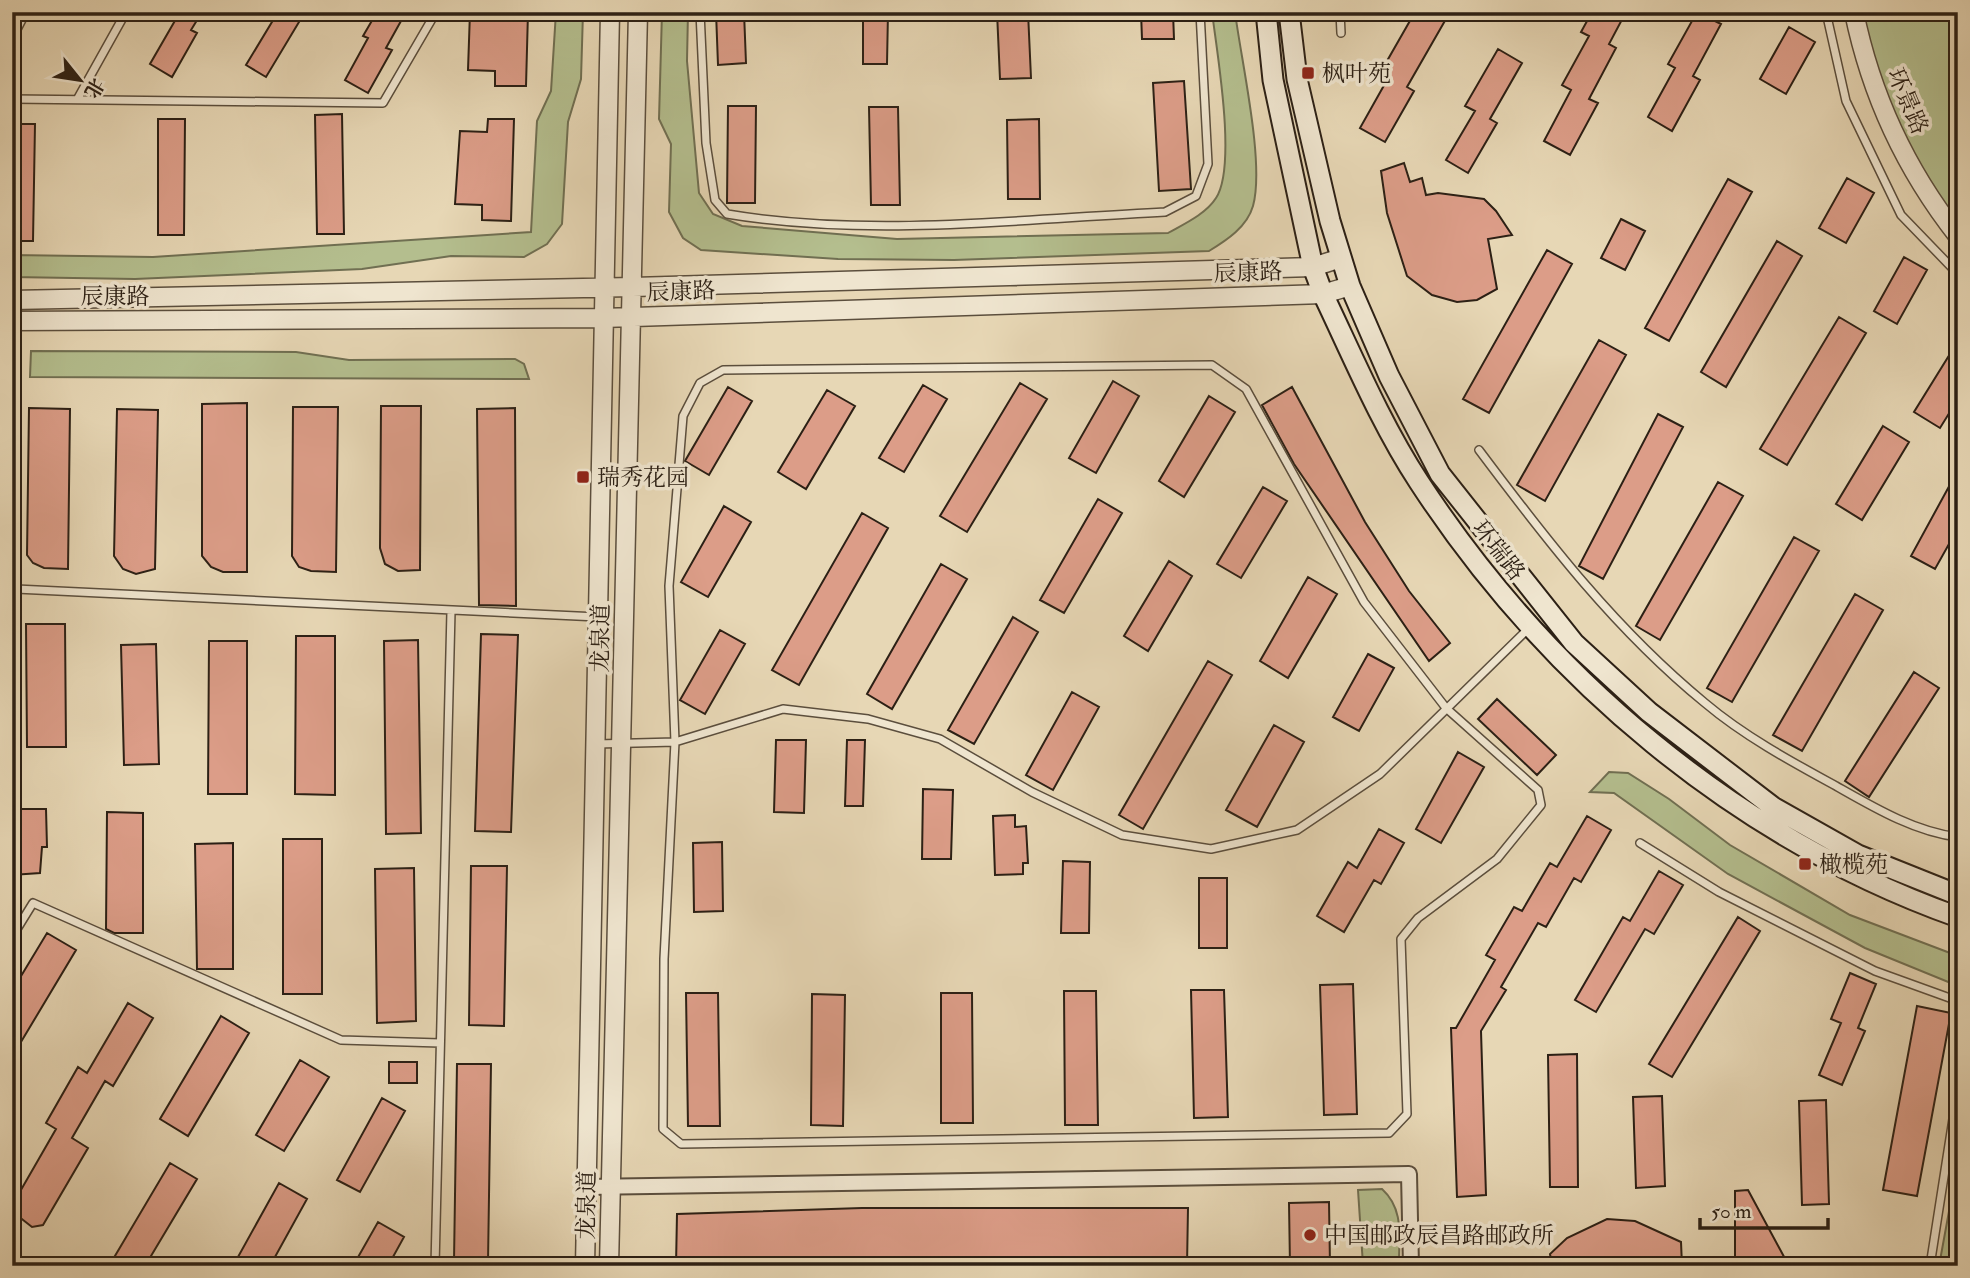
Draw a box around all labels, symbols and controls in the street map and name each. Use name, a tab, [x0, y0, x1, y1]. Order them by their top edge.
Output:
north arrow	[46, 46, 116, 116]
place label: 枫叶苑	[1322, 59, 1391, 88]
street label: 环景路	[1881, 64, 1934, 139]
marker: 枫叶苑	[1300, 65, 1316, 81]
text: 北	[79, 74, 109, 102]
street label: 辰康路	[1213, 257, 1283, 288]
street label: 辰康路	[646, 276, 716, 307]
street label: 辰康路	[81, 282, 150, 311]
place label: 瑞秀花园	[597, 463, 689, 492]
marker: 瑞秀花园	[575, 469, 591, 485]
street label: 环瑞路	[1466, 514, 1531, 586]
street label: 龙泉道	[585, 603, 616, 673]
place label: 橄榄苑	[1819, 850, 1888, 879]
marker: 橄榄苑	[1797, 856, 1813, 872]
street label: 龙泉道	[571, 1170, 602, 1240]
scale bar	[1700, 1187, 1828, 1231]
text: 50 m	[1711, 1198, 1752, 1225]
place label: 中国邮政辰昌路邮政所	[1324, 1221, 1554, 1250]
marker: 中国邮政辰昌路邮政所	[1302, 1227, 1318, 1243]

